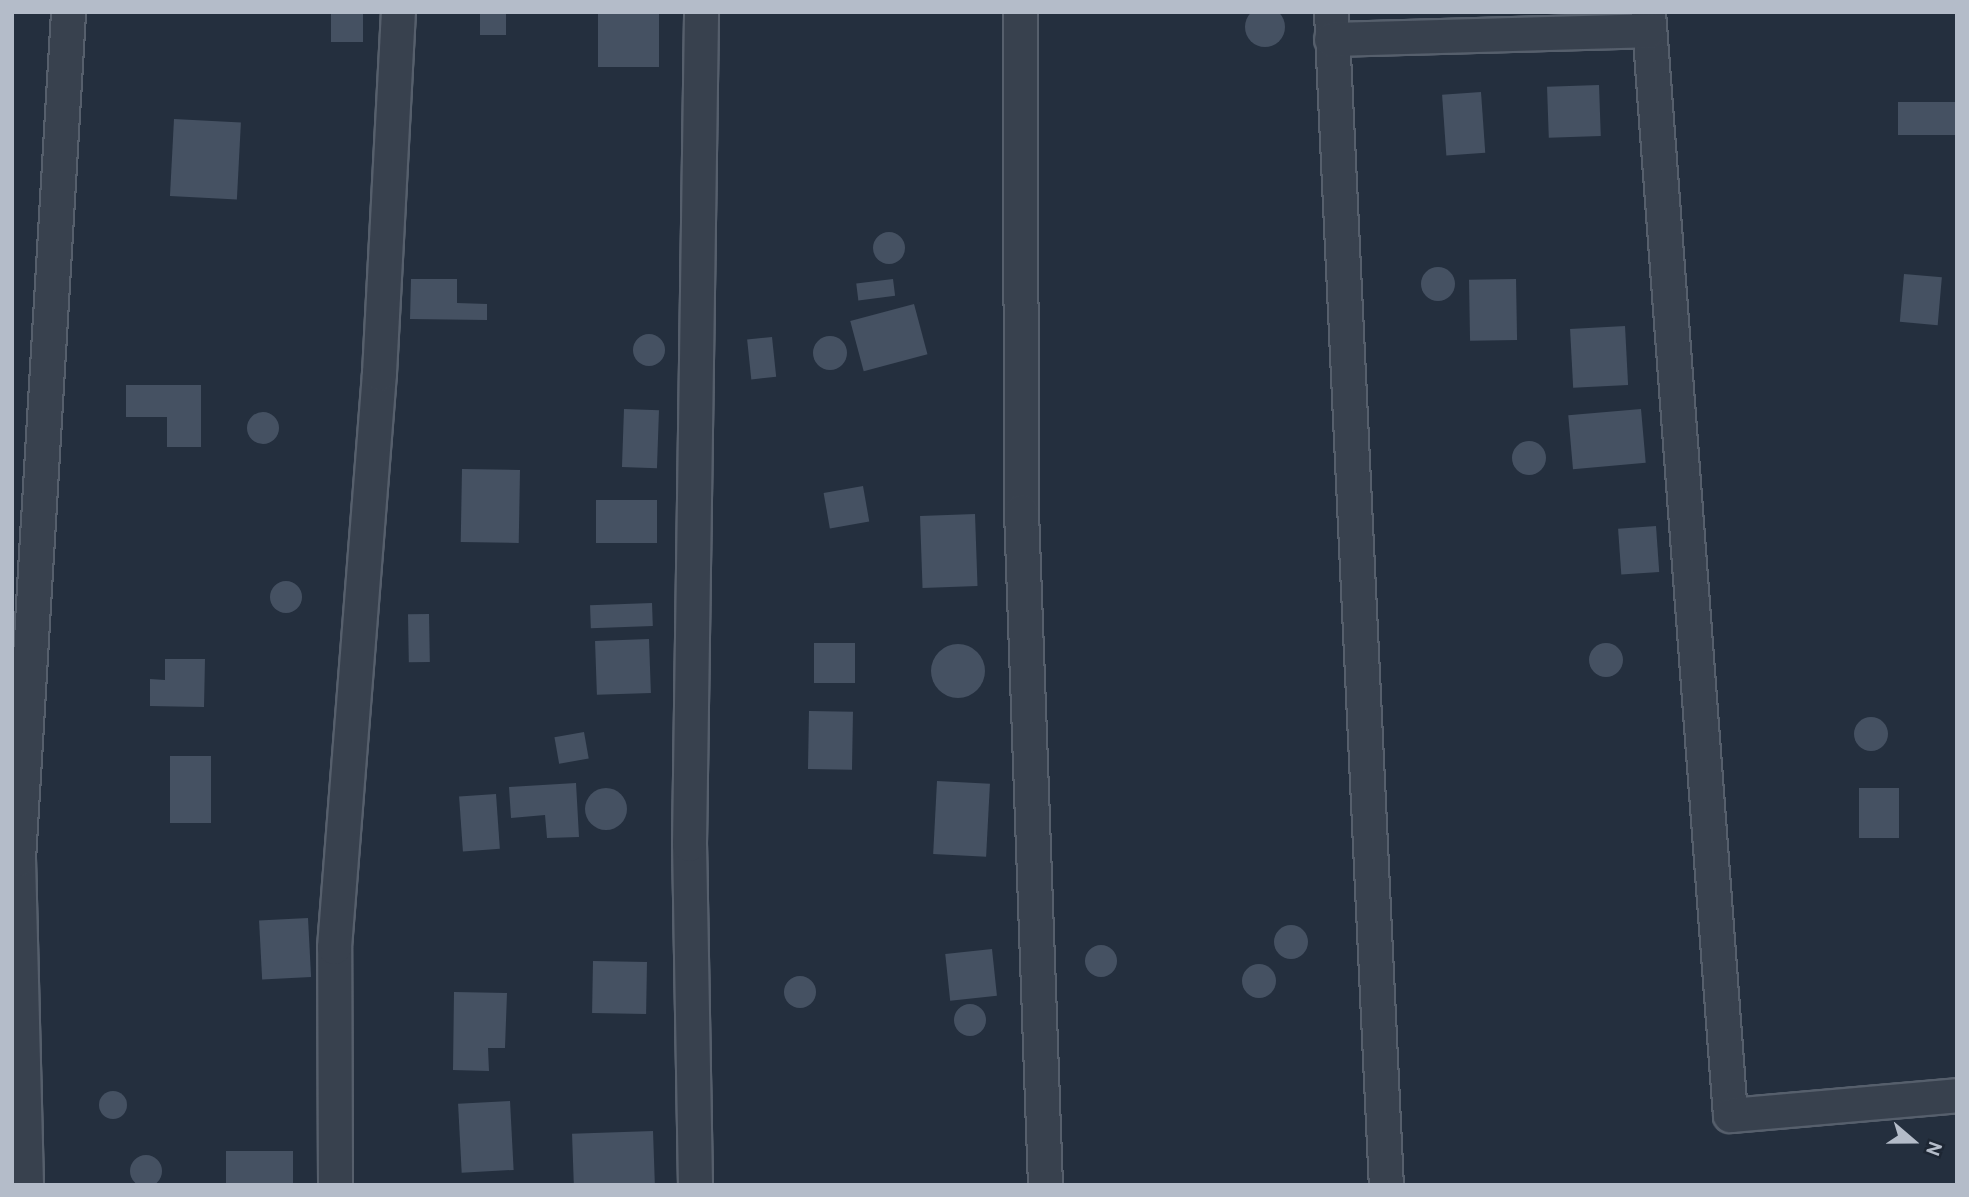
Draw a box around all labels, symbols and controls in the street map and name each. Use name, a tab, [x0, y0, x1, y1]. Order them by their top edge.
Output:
north arrow	[1878, 1106, 1948, 1176]
text: N	[1919, 1138, 1946, 1159]

